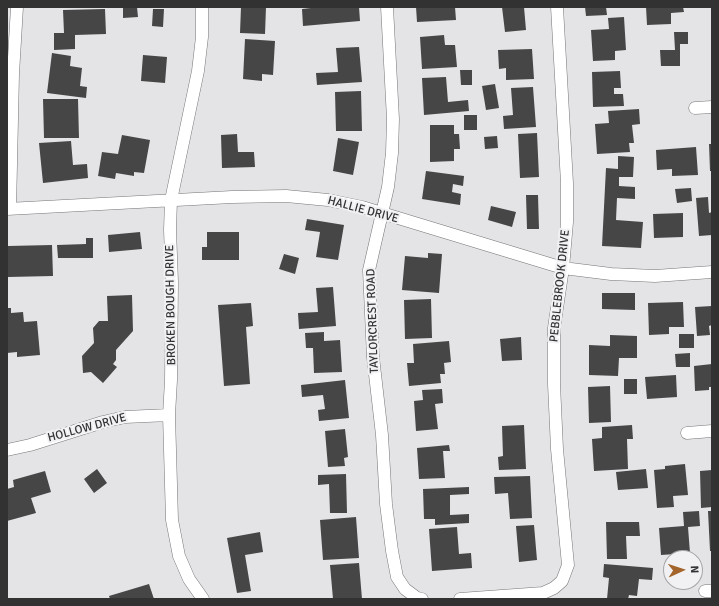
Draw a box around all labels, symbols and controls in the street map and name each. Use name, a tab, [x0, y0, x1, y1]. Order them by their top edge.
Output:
street label: HALLIE DRIVE	[326, 194, 400, 226]
street label: PEBBLEBROOK DRIVE	[547, 229, 573, 343]
street label: BROKEN BOUGH DRIVE	[163, 245, 179, 365]
street label: TAYLORCREST ROAD	[364, 268, 382, 374]
street label: HOLLOW DRIVE	[46, 411, 128, 445]
north arrow	[663, 550, 703, 590]
text: N	[688, 565, 701, 574]

